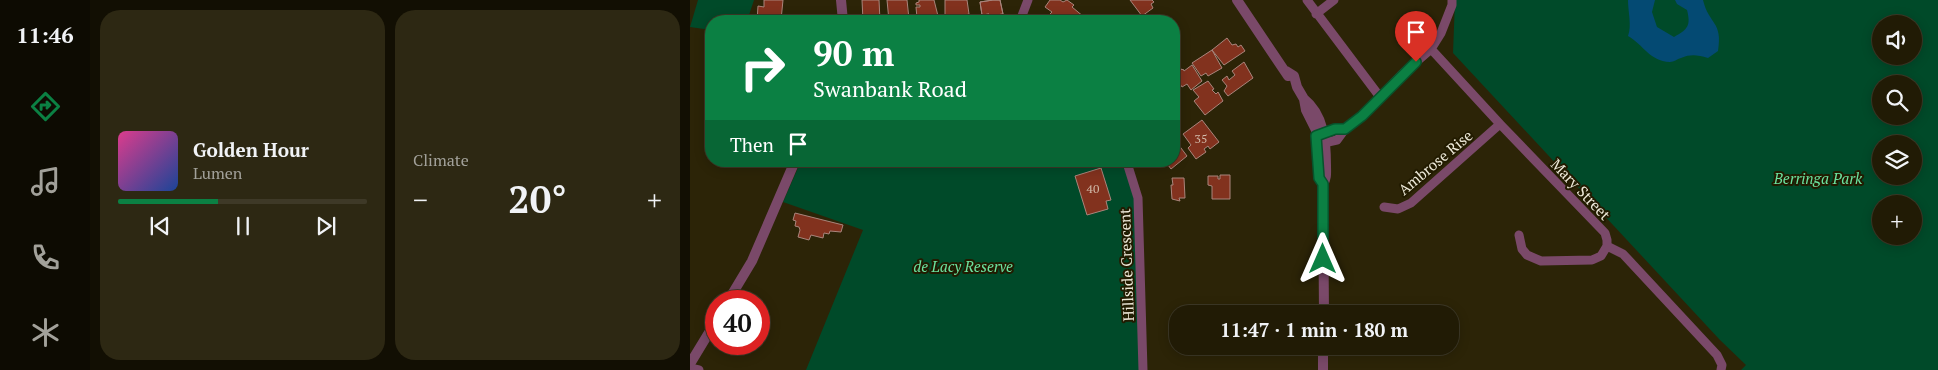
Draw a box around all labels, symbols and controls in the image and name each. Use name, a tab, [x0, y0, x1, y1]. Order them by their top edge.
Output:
pin	[1395, 11, 1437, 62]
map controls	[1872, 15, 1922, 245]
button: sound	[1872, 15, 1922, 65]
icon: arrive	[1402, 18, 1430, 46]
text: 11:46	[16, 20, 74, 49]
text: 90 m	[813, 30, 894, 76]
icon: right	[730, 35, 795, 100]
text: Swanbank Road	[813, 74, 967, 103]
button: search	[1872, 75, 1922, 125]
icon: directions	[28, 89, 63, 124]
street label: Ambrose Rise	[1394, 125, 1476, 199]
icon: arrive	[784, 130, 812, 158]
house number: 35	[1195, 131, 1207, 146]
text: Then	[730, 132, 774, 157]
button: layers	[1872, 135, 1922, 185]
text: Golden Hour	[193, 137, 309, 162]
text: Climate	[413, 149, 469, 171]
street label: Mary Street	[1547, 154, 1616, 224]
text: Lumen	[193, 162, 242, 184]
icon: music	[28, 164, 63, 199]
park label: Berringa Park	[1773, 168, 1863, 188]
text: 20°	[508, 174, 567, 224]
text: −	[413, 181, 428, 218]
text: +	[647, 181, 662, 218]
house number: 40	[1087, 181, 1099, 196]
button: +	[1872, 195, 1922, 245]
street label: Hillside Crescent	[1114, 208, 1138, 322]
icon: previous	[146, 212, 174, 240]
icon: pause	[229, 212, 257, 240]
icon: next	[312, 212, 340, 240]
position arrow	[1296, 232, 1348, 284]
icon: phone	[28, 240, 63, 275]
park label: de Lacy Reserve	[913, 256, 1013, 276]
speed limit sign: 40	[705, 290, 770, 355]
icon: climate	[28, 315, 63, 350]
text: 11:47 · 1 min · 180 m	[1220, 317, 1408, 342]

